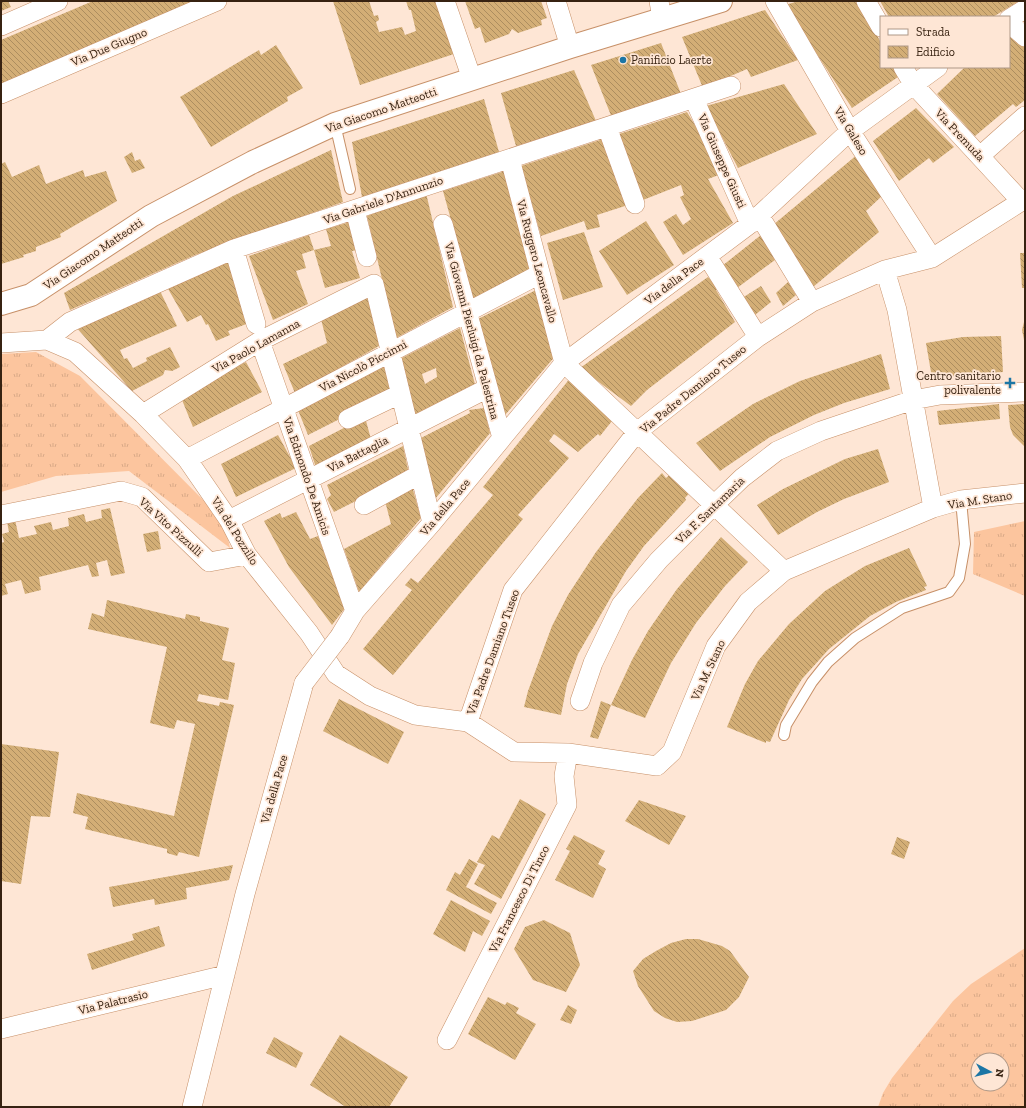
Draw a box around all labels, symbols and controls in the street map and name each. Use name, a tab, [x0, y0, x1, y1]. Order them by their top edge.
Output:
legend	[880, 16, 1010, 68]
street label: Via Due Giugno	[68, 25, 149, 70]
text: Strada	[916, 25, 950, 39]
text: Edificio	[916, 45, 955, 59]
place label: Panificio Laerte	[631, 53, 712, 67]
marker: Panificio Laerte	[618, 55, 628, 65]
street label: Via Giacomo Matteotti	[322, 84, 439, 136]
street label: Via Galeso	[831, 104, 871, 158]
street label: Via Premuda	[932, 105, 988, 164]
street label: Via Giuseppe Giusti	[695, 111, 749, 211]
street label: Via Gabriele D'Annunzio	[320, 173, 445, 227]
street label: Via Ruggero Leoncavallo	[514, 197, 560, 324]
street label: Via Giacomo Matteotti	[40, 215, 146, 293]
street label: Via Giovanni Pierluigi da Palestrina	[441, 240, 502, 421]
street label: Via della Pace	[641, 254, 707, 308]
street label: Via Paolo Lamanna	[209, 316, 303, 376]
street label: Via Nicolò Piccinni	[316, 337, 410, 395]
street label: Via Padre Damiano Tuseo	[636, 342, 749, 437]
place label: Centro sanitario polivalente	[916, 369, 1001, 397]
marker: Centro sanitario polivalente	[1004, 377, 1016, 389]
street label: Via Edmondo De Amicis	[280, 414, 334, 537]
street label: Via Battaglia	[324, 433, 391, 476]
street label: Via F. Santamaria	[672, 473, 747, 547]
street label: Via della Pace	[416, 475, 473, 539]
street label: Via M. Stano	[946, 488, 1013, 512]
street label: Via Vito Pizzulli	[135, 494, 206, 560]
street label: Via del Pozzillo	[208, 494, 261, 568]
street label: Via Padre Damiano Tuseo	[463, 587, 522, 718]
street label: Via M. Stano	[688, 638, 728, 703]
street label: Via della Pace	[257, 753, 291, 826]
street label: Via Francesco Di Tinco	[485, 843, 552, 956]
street label: Via Palatrasio	[76, 987, 149, 1018]
north arrow	[970, 1052, 1010, 1092]
text: N	[992, 1068, 1006, 1079]

